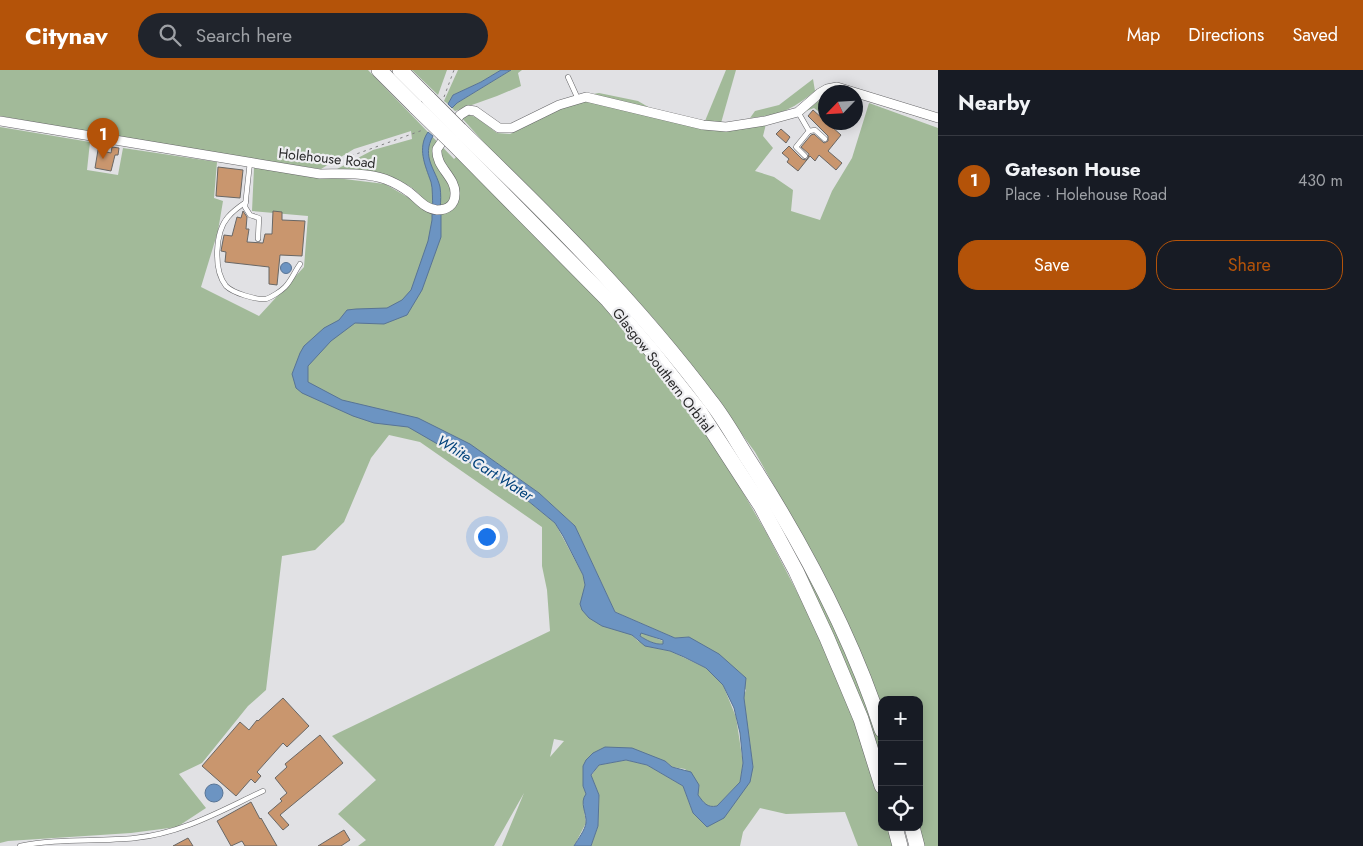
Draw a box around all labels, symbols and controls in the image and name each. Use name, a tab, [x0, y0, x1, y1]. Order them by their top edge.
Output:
search box	[138, 13, 488, 58]
text: Citynav	[25, 18, 108, 53]
icon: search	[156, 21, 184, 49]
text: Search here	[196, 22, 292, 49]
text: Map	[1127, 22, 1160, 48]
text: Directions	[1188, 22, 1264, 48]
text: Saved	[1292, 22, 1338, 48]
north arrow	[818, 85, 863, 130]
text: Nearby	[958, 88, 1030, 118]
pin: 1	[87, 118, 119, 159]
street label: Holehouse Road	[277, 143, 377, 173]
text: Gateson House	[1005, 156, 1141, 183]
text: 1	[970, 169, 978, 192]
text: 430 m	[1298, 169, 1343, 192]
text: Place · Holehouse Road	[1005, 183, 1167, 206]
button: Save	[958, 240, 1146, 290]
button: Share	[1156, 240, 1343, 290]
street label: Glasgow Southern Orbital	[608, 303, 718, 437]
water label: White Cart Water	[433, 430, 538, 507]
your location	[474, 524, 500, 550]
map controls	[878, 696, 923, 831]
button: +	[878, 696, 923, 741]
button: −	[878, 741, 923, 786]
button: locate	[878, 786, 923, 831]

